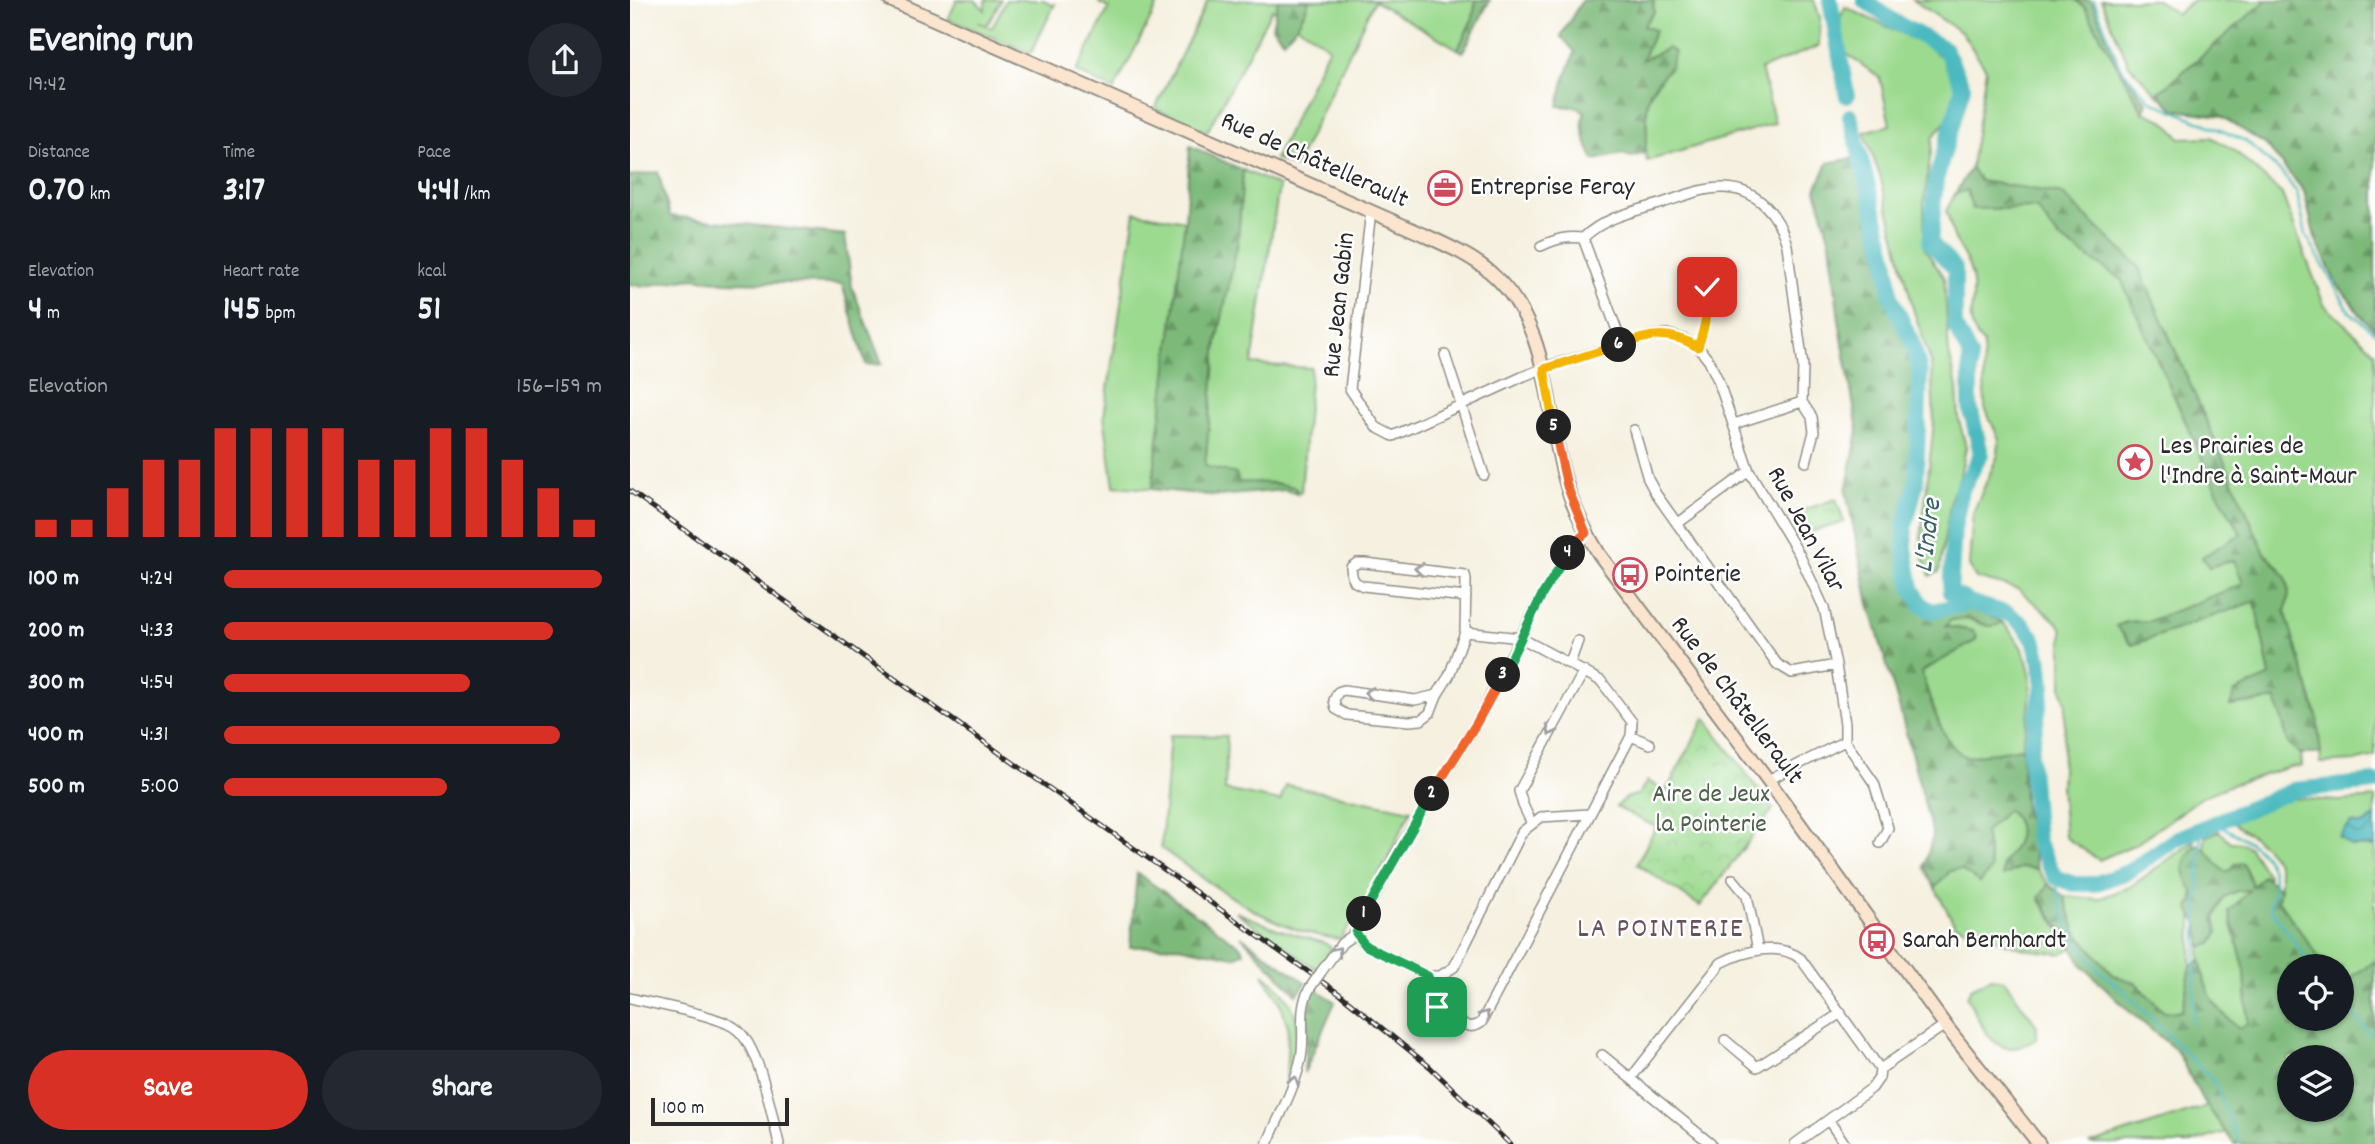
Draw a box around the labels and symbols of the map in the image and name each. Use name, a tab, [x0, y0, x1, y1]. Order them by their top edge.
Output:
street label: Rue de Châtellerault	[1214, 103, 1414, 219]
office icon: Entreprise Feray	[1426, 169, 1464, 207]
place label: Entreprise Feray	[1470, 170, 1635, 207]
street label: Rue Jean Gabin	[1314, 231, 1366, 379]
pin	[1677, 257, 1737, 317]
pin: 6	[1602, 328, 1636, 362]
pin: 5	[1536, 410, 1572, 444]
place label: Les Prairies de l'Indre à Saint-Maur	[2160, 429, 2357, 496]
place icon: Les Prairies de l'Indre à Saint-Maur	[2116, 443, 2154, 481]
street label: Rue Jean Vilar	[1756, 461, 1854, 600]
water label: L'Indre	[1906, 495, 1955, 575]
pin: 4	[1550, 536, 1586, 570]
bus stop icon: Pointerie	[1611, 556, 1649, 594]
place label: Pointerie	[1654, 557, 1741, 594]
one-way arrow	[1413, 561, 1425, 576]
street label: Rue de Châtellerault	[1660, 609, 1812, 793]
pin: 3	[1486, 658, 1520, 692]
one-way arrow	[1363, 686, 1375, 701]
one-way arrow	[1546, 724, 1559, 736]
pin: 2	[1414, 776, 1450, 812]
park label: Aire de Jeux la Pointerie	[1652, 777, 1770, 844]
pin: 1	[1346, 897, 1382, 932]
district label: LA POINTERIE	[1577, 911, 1745, 951]
bus stop icon: Sarah Bernhardt	[1858, 922, 1896, 960]
place label: Sarah Bernhardt	[1902, 923, 2067, 960]
one-way arrow	[1329, 946, 1342, 958]
pin	[1407, 977, 1467, 1037]
one-way arrow	[1477, 1010, 1489, 1023]
one-way arrow	[1285, 1076, 1299, 1088]
scale bar	[651, 1095, 789, 1127]

